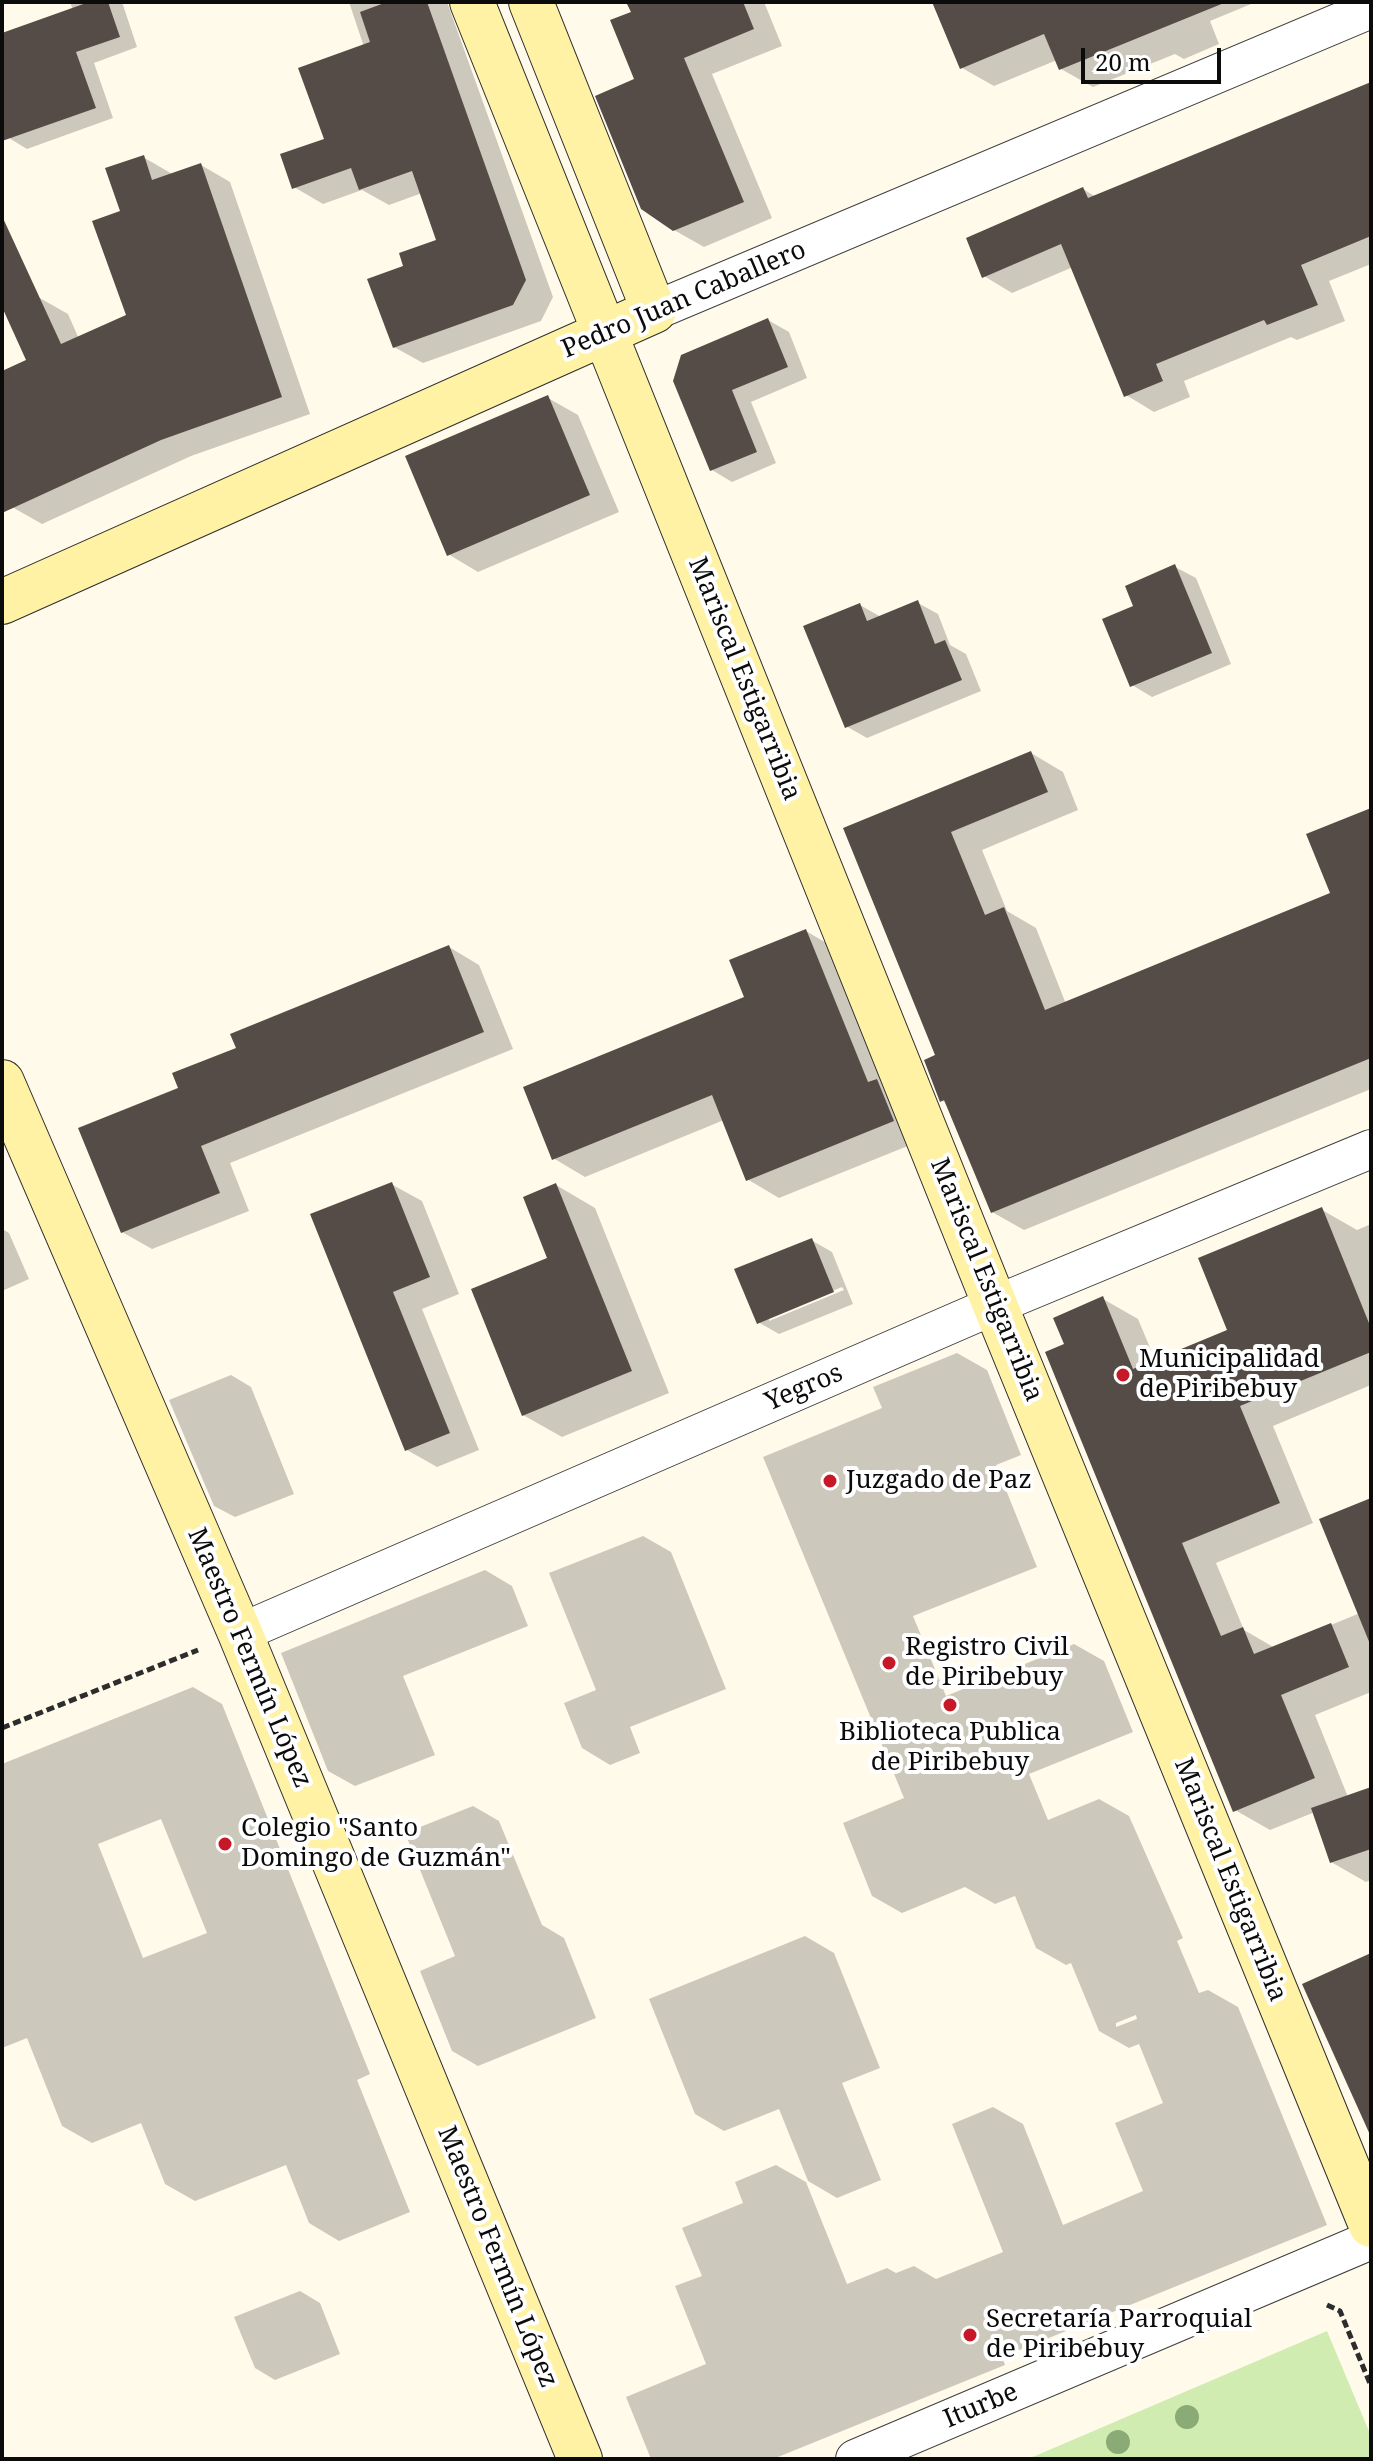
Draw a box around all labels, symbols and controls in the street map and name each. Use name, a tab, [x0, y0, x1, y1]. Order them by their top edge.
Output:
scale bar	[1085, 32, 1225, 82]
text: 20 m	[1095, 45, 1151, 78]
street label: Pedro Juan Caballero	[557, 234, 811, 366]
street label: Mariscal Estigarribia	[681, 553, 807, 805]
street label: Mariscal Estigarribia	[923, 1154, 1049, 1406]
place label: Municipalidad de Piribebuy	[1139, 1344, 1320, 1406]
street label: Yegros	[760, 1358, 848, 1418]
marker: Municipalidad de Piribebuy	[1114, 1366, 1132, 1384]
place label: Juzgado de Paz	[846, 1465, 1032, 1497]
marker: Juzgado de Paz	[821, 1472, 839, 1490]
street label: Maestro Fermín López	[180, 1523, 318, 1793]
place label: Registro Civil de Piribebuy	[905, 1632, 1069, 1694]
marker: Registro Civil de Piribebuy	[880, 1654, 898, 1672]
marker: Biblioteca Publica de Piribebuy	[941, 1696, 959, 1714]
place label: Biblioteca Publica de Piribebuy	[839, 1717, 1061, 1778]
street label: Mariscal Estigarribia	[1167, 1754, 1293, 2006]
place label: Colegio "Santo Domingo de Guzmán"	[241, 1813, 511, 1874]
marker: Colegio "Santo Domingo de Guzmán"	[216, 1835, 234, 1853]
street label: Maestro Fermín López	[430, 2122, 564, 2392]
place label: Secretaría Parroquial de Piribebuy	[986, 2304, 1252, 2366]
marker: Secretaría Parroquial de Piribebuy	[961, 2326, 979, 2344]
street label: Iturbe	[939, 2377, 1023, 2435]

